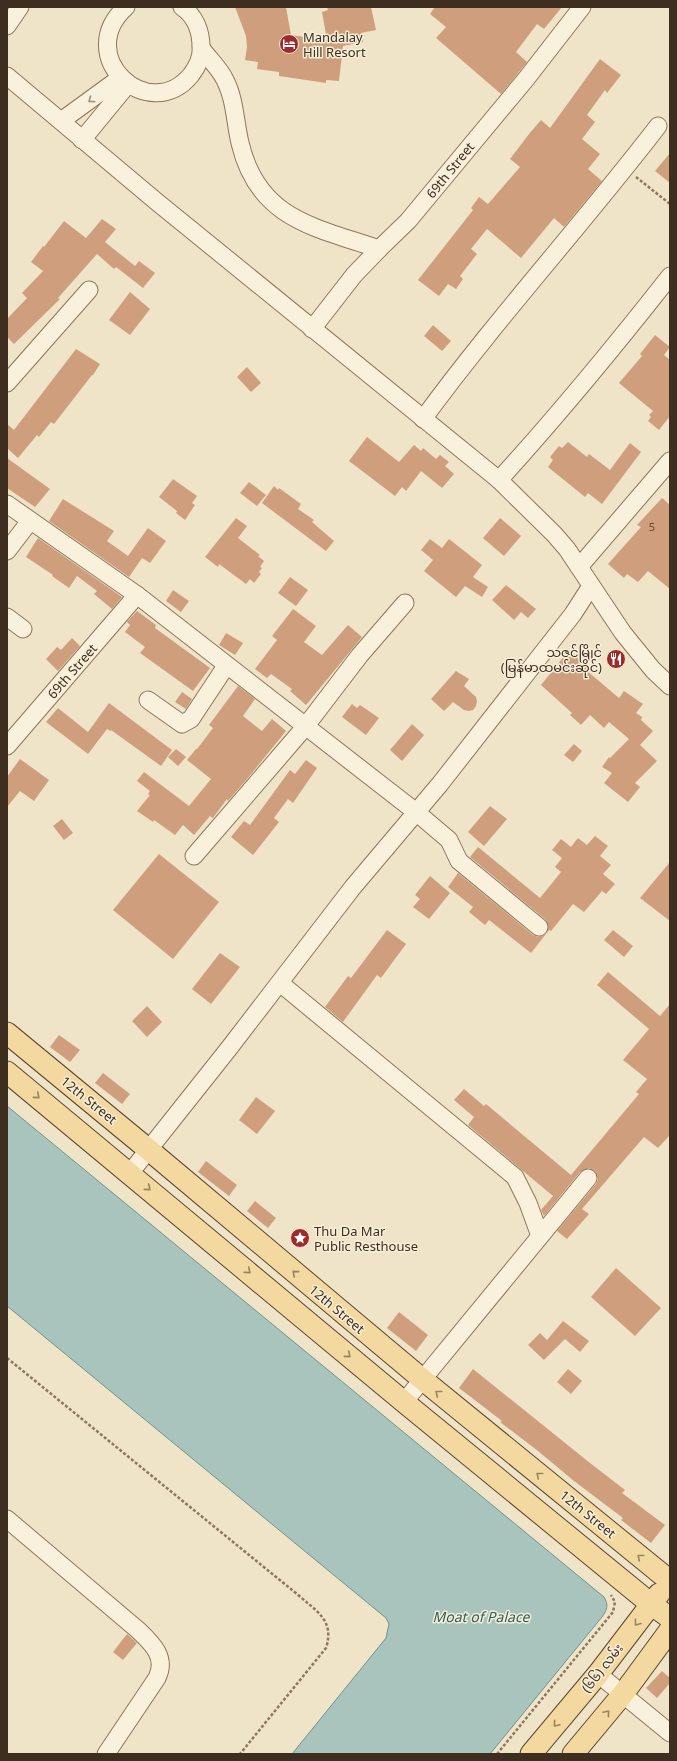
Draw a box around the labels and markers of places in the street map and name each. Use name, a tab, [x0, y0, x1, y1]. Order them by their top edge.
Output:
place label: Mandalay Hill Resort	[303, 25, 366, 68]
hotel icon: Mandalay Hill Resort	[278, 33, 300, 55]
place label: သဇင်မြိုင် (မြန်မာထမင်းဆိုင်)	[501, 640, 602, 683]
restaurant icon: သဇင်မြိုင် (မြန်မာထမင်းဆိုင်)	[605, 648, 627, 670]
place label: Thu Da Mar Public Resthouse	[314, 1219, 418, 1262]
place icon: Thu Da Mar Public Resthouse	[289, 1227, 311, 1249]

